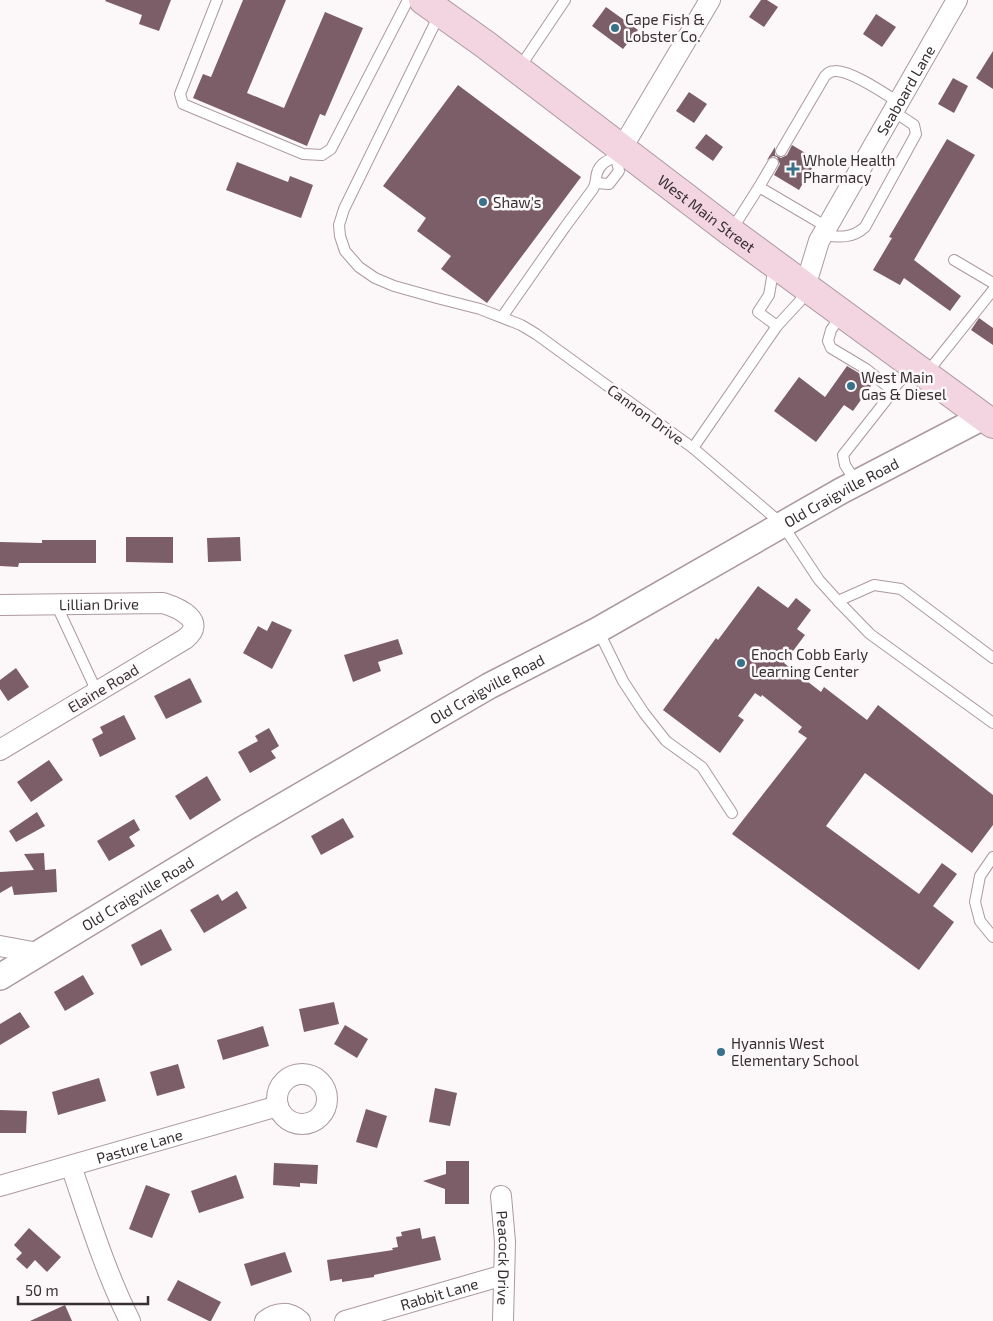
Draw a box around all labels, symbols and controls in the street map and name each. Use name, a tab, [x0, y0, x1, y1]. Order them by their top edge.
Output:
place label: Cape Fish & Lobster Co.	[625, 10, 705, 45]
marker: Cape Fish & Lobster Co.	[609, 22, 621, 34]
street label: Seaboard Lane	[873, 42, 938, 138]
place label: Whole Health Pharmacy	[803, 151, 895, 186]
marker: Whole Health Pharmacy	[787, 163, 799, 175]
street label: West Main Street	[654, 171, 759, 256]
place label: Shaw's	[493, 193, 541, 211]
marker: Shaw's	[477, 196, 489, 208]
place label: West Main Gas & Diesel	[861, 368, 947, 403]
street label: Cannon Drive	[604, 380, 688, 448]
marker: West Main Gas & Diesel	[845, 380, 857, 392]
street label: Old Craigville Road	[780, 454, 901, 531]
street label: Lillian Drive	[59, 594, 139, 613]
place label: Enoch Cobb Early Learning Center	[751, 645, 868, 680]
street label: Old Craigville Road	[426, 650, 547, 728]
marker: Enoch Cobb Early Learning Center	[735, 657, 747, 669]
street label: Elaine Road	[64, 660, 142, 716]
street label: Old Craigville Road	[78, 852, 197, 934]
place label: Hyannis West Elementary School	[731, 1034, 859, 1069]
marker: Hyannis West Elementary School	[715, 1046, 727, 1058]
street label: Pasture Lane	[94, 1125, 185, 1167]
street label: Peacock Drive	[493, 1210, 514, 1305]
scale bar	[18, 1274, 148, 1306]
street label: Rabbit Lane	[398, 1274, 480, 1314]
text: 50 m	[25, 1281, 59, 1299]

